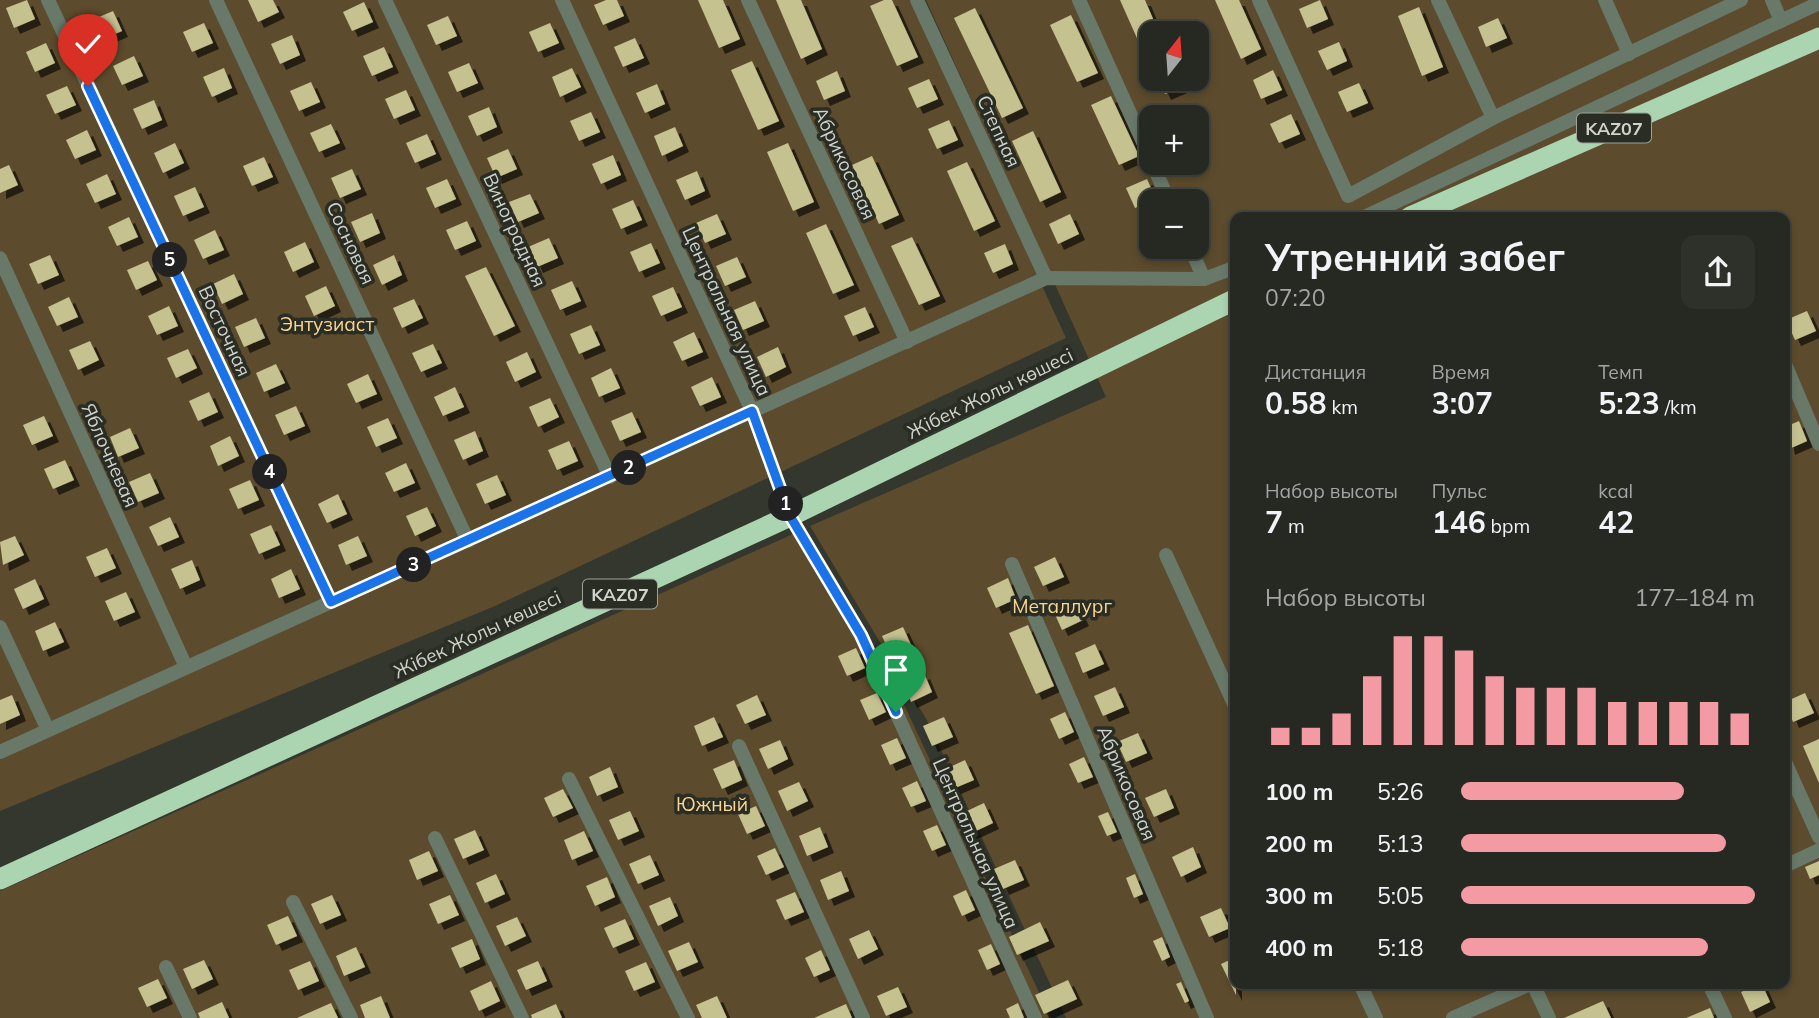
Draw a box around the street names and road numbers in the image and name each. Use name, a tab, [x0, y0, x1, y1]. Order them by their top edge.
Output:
street label: Степная	[972, 91, 1026, 171]
street label: Абрикосовая	[808, 103, 882, 223]
road number: KAZ07	[1577, 113, 1651, 142]
street label: Виноградная	[478, 169, 552, 291]
street label: Сосновая	[321, 198, 381, 288]
street label: Центральная улица	[677, 222, 777, 400]
street label: Восточная	[194, 282, 256, 380]
street label: Жібек Жолы көшесі	[903, 342, 1077, 444]
street label: Яблочневая	[76, 399, 144, 511]
road number: KAZ07	[583, 580, 657, 608]
street label: Жібек Жолы көшесі	[389, 585, 565, 683]
street label: Абрикосовая	[1092, 722, 1162, 844]
street label: Центральная улица	[928, 754, 1024, 932]

